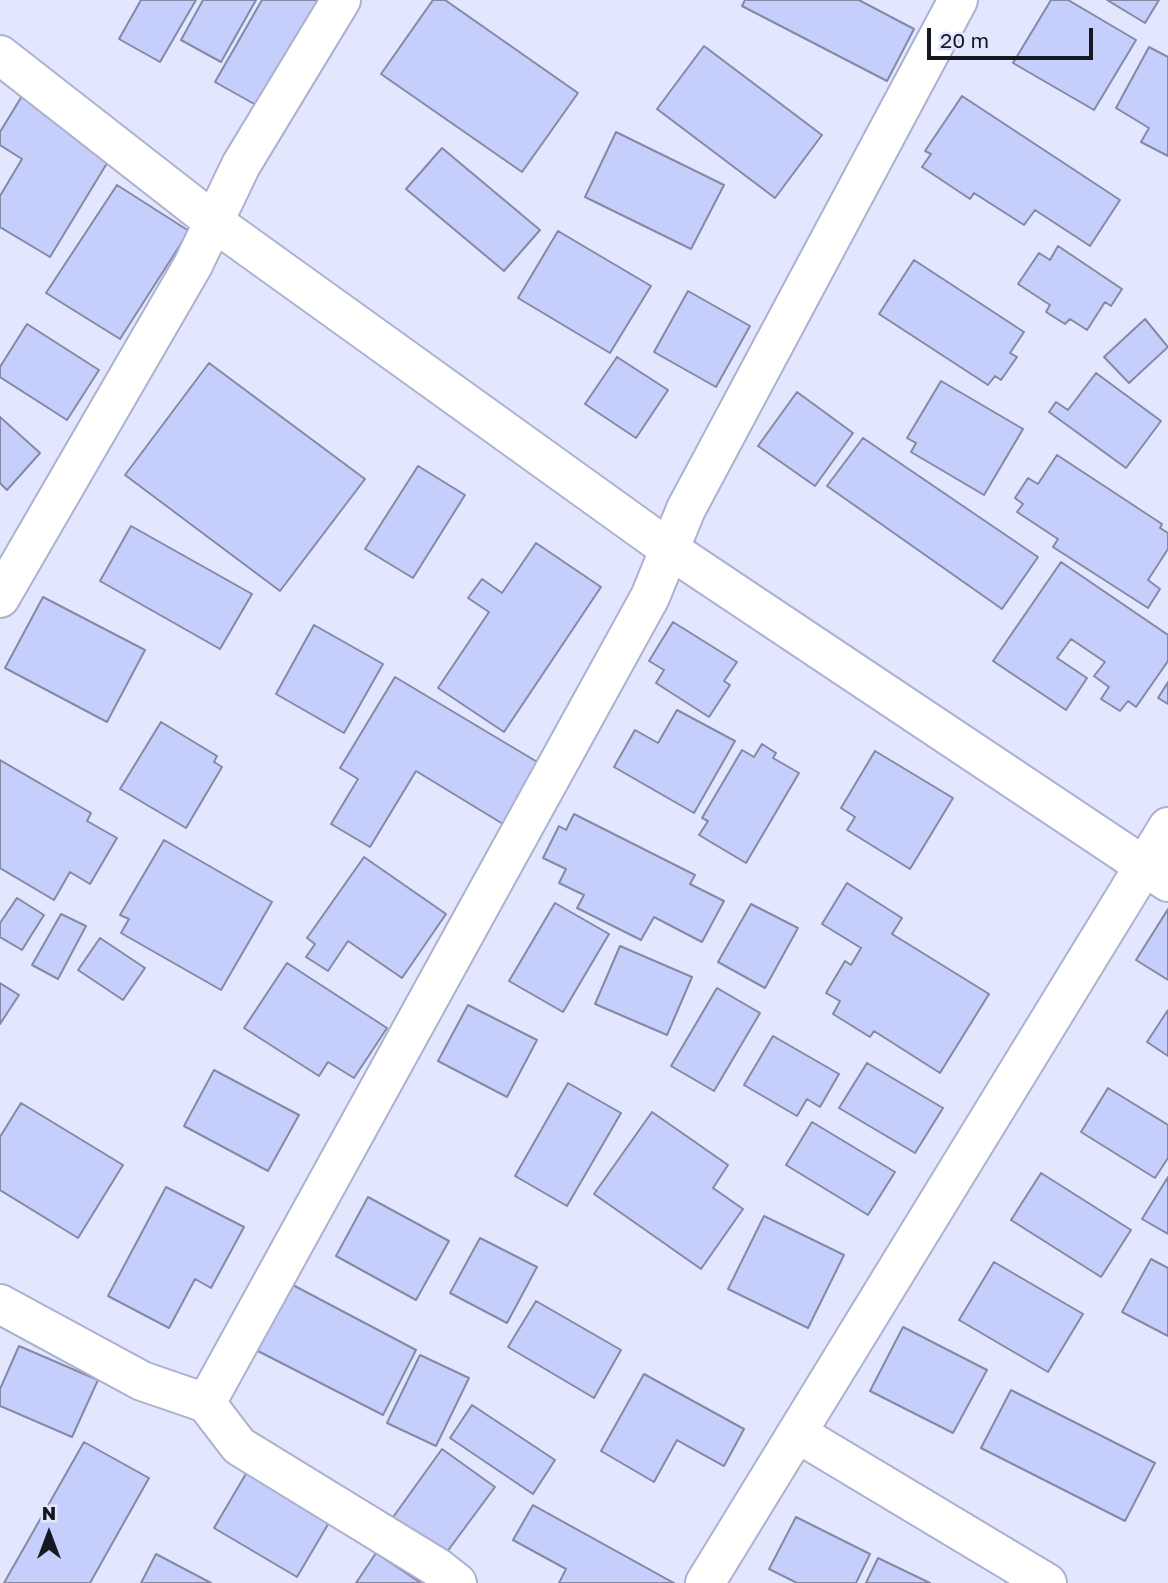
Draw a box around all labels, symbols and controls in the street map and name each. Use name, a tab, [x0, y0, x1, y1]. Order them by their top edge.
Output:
scale bar	[930, 14, 1096, 58]
text: 20 m	[940, 27, 989, 53]
north arrow	[14, 1499, 84, 1569]
text: N	[42, 1501, 56, 1524]

